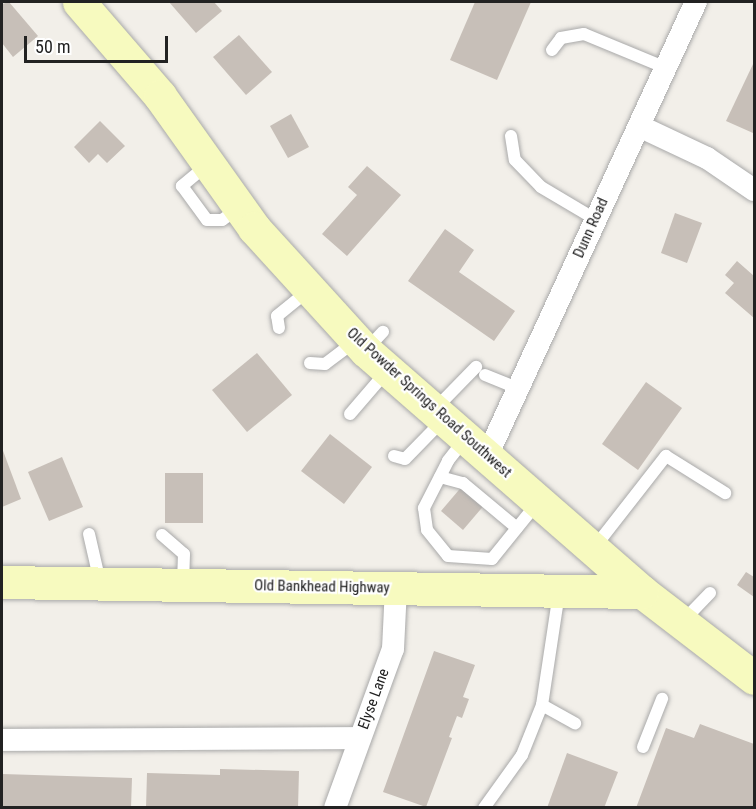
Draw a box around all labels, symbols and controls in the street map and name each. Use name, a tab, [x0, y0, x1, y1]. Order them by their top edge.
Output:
scale bar	[27, 24, 171, 62]
text: 50 m	[35, 36, 70, 57]
street label: Dunn Road	[570, 195, 612, 261]
street label: Old Powder Springs Road Southwest	[343, 324, 515, 482]
street label: Old Bankhead Highway	[254, 577, 390, 597]
street label: Elyse Lane	[355, 666, 393, 732]

